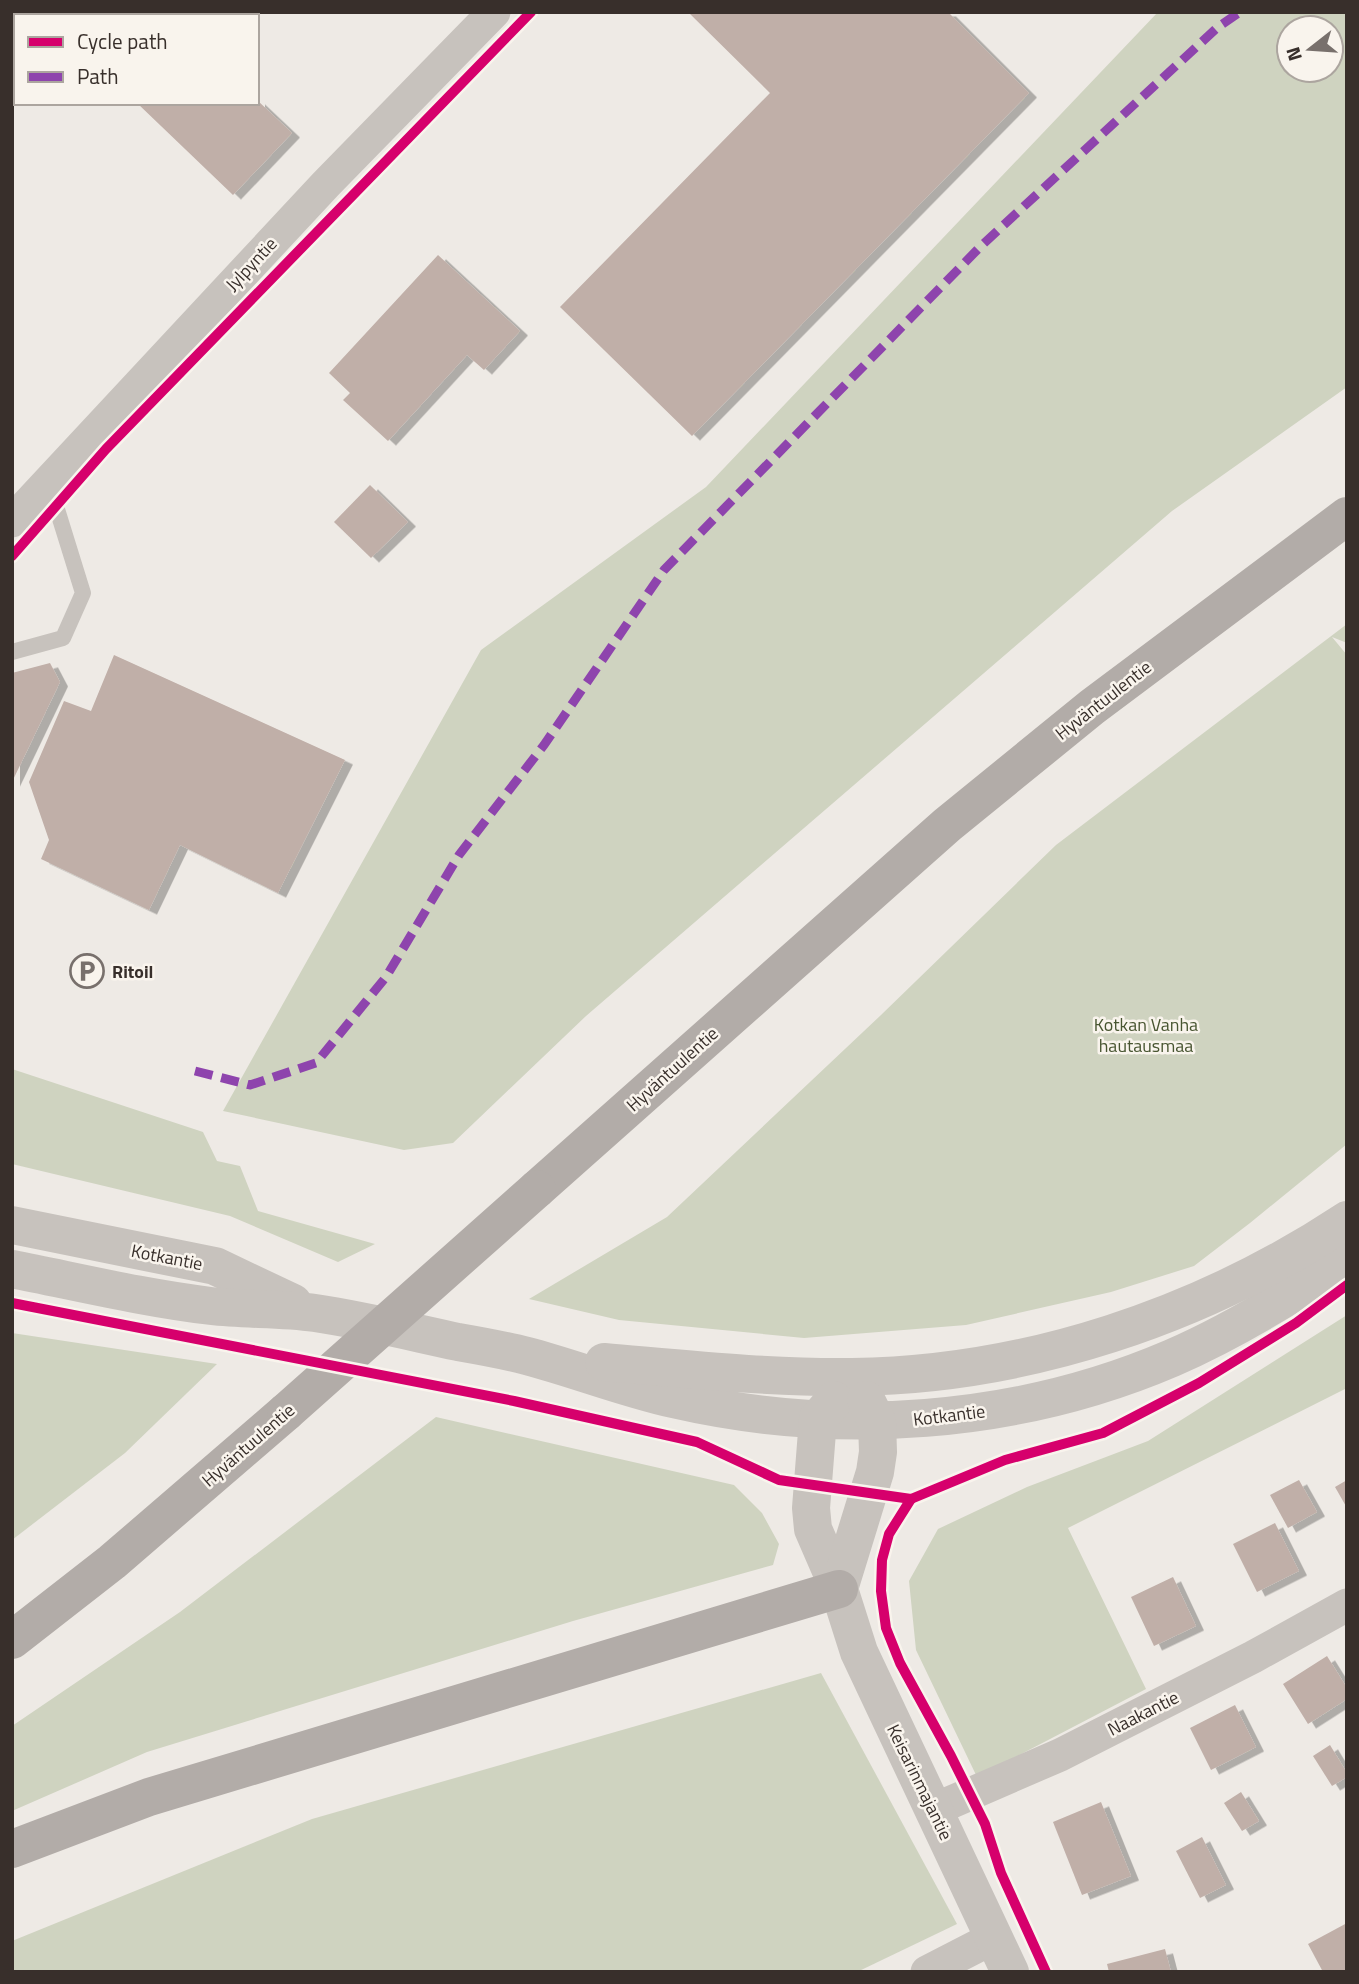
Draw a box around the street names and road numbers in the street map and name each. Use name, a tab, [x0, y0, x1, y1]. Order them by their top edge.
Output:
street label: Jylpyntie	[219, 231, 283, 297]
street label: Hyväntuulentie	[1049, 654, 1157, 746]
street label: Hyväntuulentie	[620, 1020, 724, 1118]
street label: Kotkantie	[129, 1237, 205, 1277]
street label: Hyväntuulentie	[196, 1397, 300, 1493]
street label: Kotkantie	[911, 1397, 987, 1433]
street label: Naakantie	[1103, 1684, 1183, 1742]
street label: Keisarinmajantie	[880, 1719, 960, 1845]

